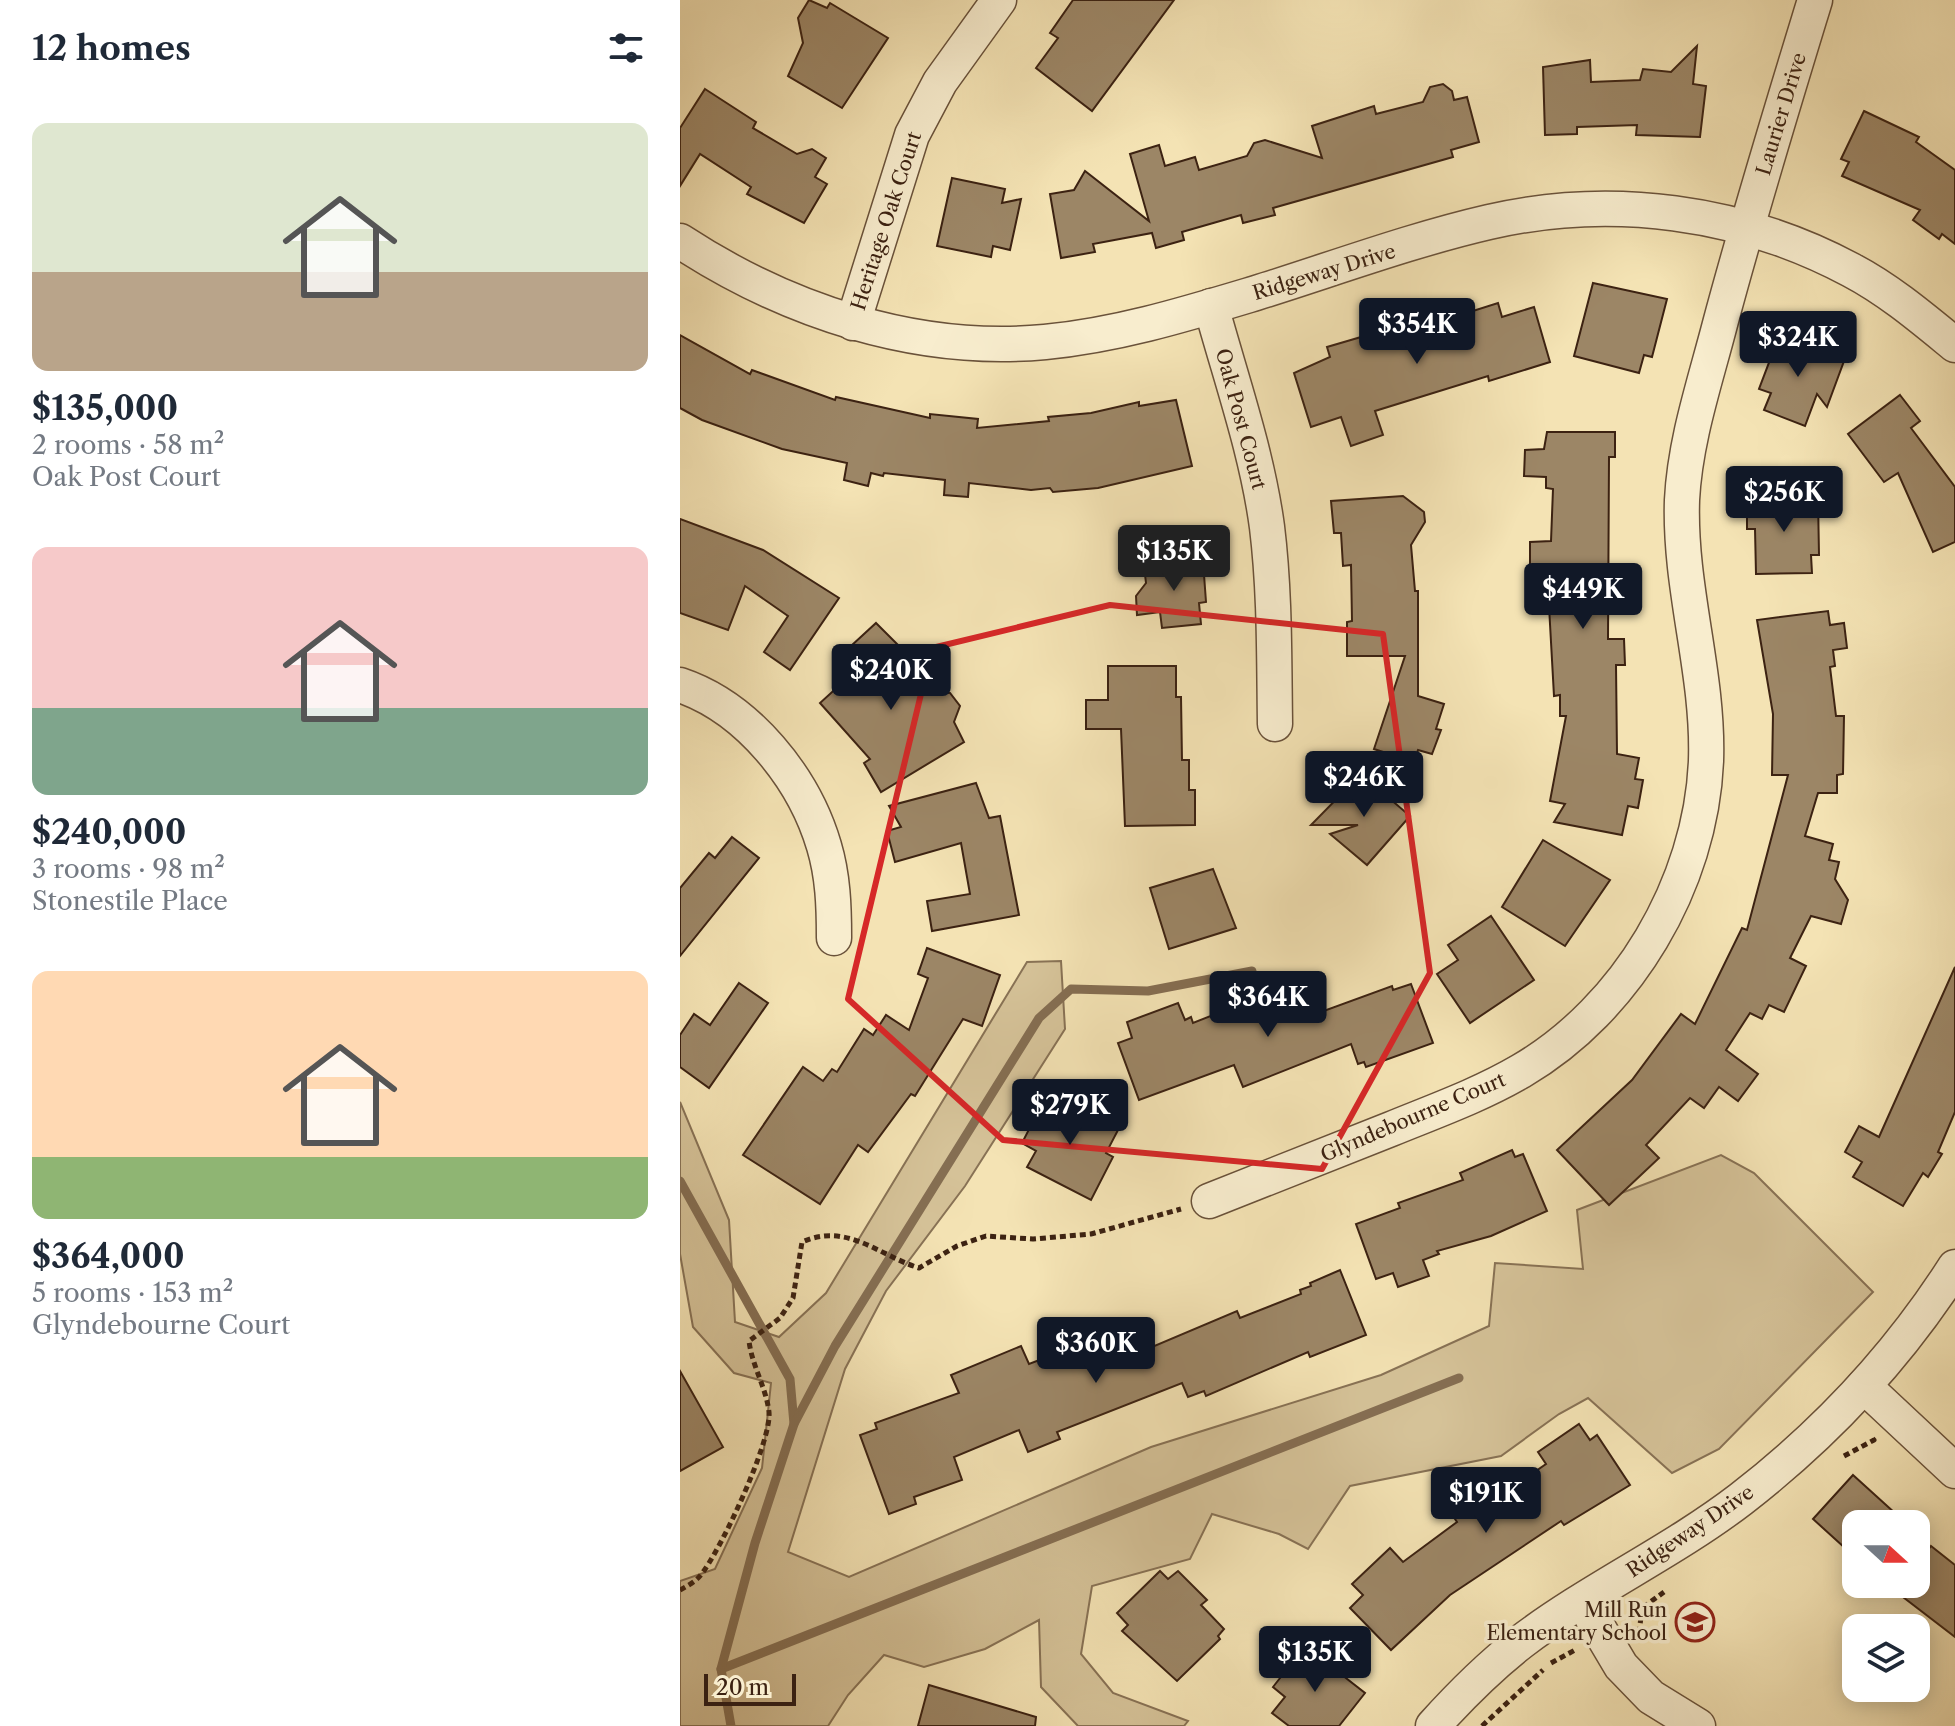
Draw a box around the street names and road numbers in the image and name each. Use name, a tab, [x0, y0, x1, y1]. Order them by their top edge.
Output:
street label: Laurier Drive	[1751, 50, 1811, 178]
street label: Heritage Oak Court	[846, 129, 926, 313]
street label: Ridgeway Drive	[1250, 239, 1398, 305]
street label: Oak Post Court	[1211, 346, 1271, 492]
street label: Glyndebourne Court	[1317, 1067, 1509, 1167]
street label: Ridgeway Drive	[1622, 1480, 1758, 1582]

